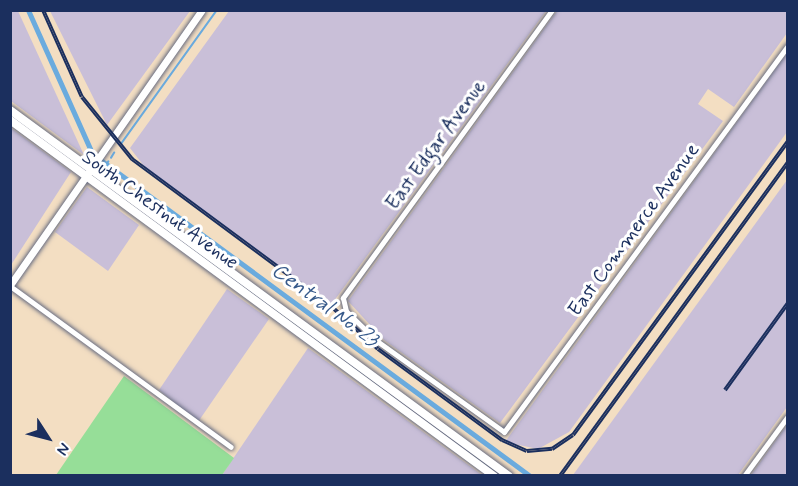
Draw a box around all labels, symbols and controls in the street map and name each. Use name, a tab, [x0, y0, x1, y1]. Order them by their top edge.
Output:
street label: East Edgar Avenue	[380, 74, 492, 216]
street label: East Commerce Avenue	[563, 139, 705, 321]
street label: South Chestnut Avenue	[75, 144, 245, 276]
water label: Central No. 23	[266, 257, 384, 353]
north arrow	[18, 408, 78, 468]
text: N	[51, 438, 75, 459]

